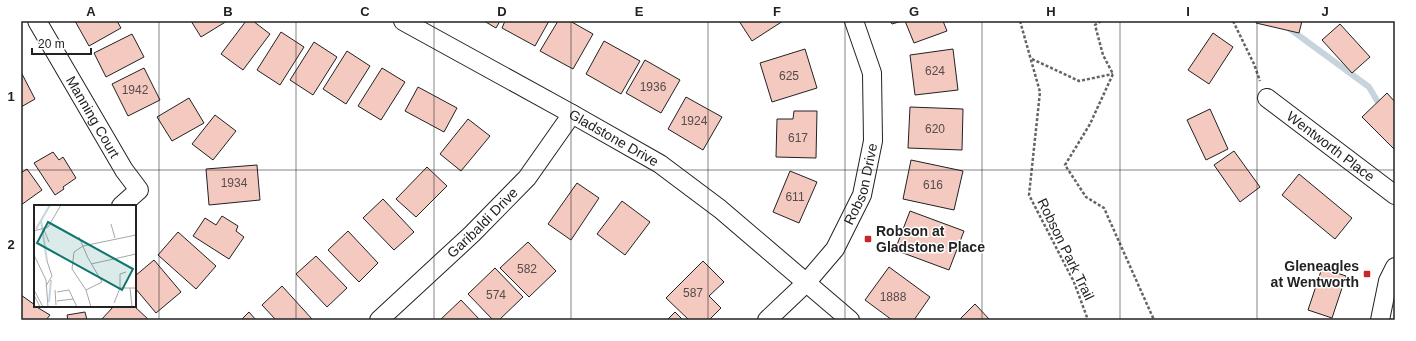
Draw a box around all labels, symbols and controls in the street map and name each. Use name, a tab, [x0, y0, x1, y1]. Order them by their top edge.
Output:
text: A	[86, 4, 96, 19]
text: B	[223, 4, 233, 19]
text: C	[360, 4, 370, 19]
text: D	[497, 4, 507, 19]
text: E	[635, 4, 644, 19]
text: F	[773, 4, 781, 19]
text: G	[909, 4, 919, 19]
text: H	[1046, 4, 1056, 19]
text: I	[1186, 4, 1190, 19]
text: J	[1321, 4, 1329, 19]
scale bar	[32, 30, 91, 56]
text: 20 m	[38, 37, 65, 51]
house number: 624	[925, 64, 945, 78]
house number: 625	[779, 69, 799, 83]
street label: Manning Court	[63, 73, 123, 161]
house number: 1936	[640, 80, 667, 94]
house number: 1942	[122, 83, 149, 97]
text: 1	[7, 89, 15, 104]
street label: Gladstone Drive	[566, 106, 662, 170]
street label: Wentworth Place	[1284, 108, 1378, 185]
house number: 1924	[681, 114, 708, 128]
house number: 620	[925, 122, 945, 136]
house number: 617	[788, 131, 808, 145]
street label: Robson Drive	[840, 142, 880, 227]
house number: 1934	[221, 176, 248, 190]
house number: 616	[923, 178, 943, 192]
street label: Garibaldi Drive	[444, 184, 521, 261]
house number: 611	[785, 190, 805, 204]
street label: Robson Park Trail	[1034, 195, 1098, 303]
inset map	[34, 205, 136, 307]
place label: Robson at Gladstone Place	[876, 223, 985, 255]
marker: Robson at Gladstone Place	[863, 234, 873, 244]
text: 2	[7, 237, 15, 252]
place label: Gleneagles at Wentworth	[1271, 258, 1359, 290]
house number: 582	[517, 262, 537, 276]
marker: Gleneagles at Wentworth	[1362, 269, 1372, 279]
house number: 587	[683, 286, 703, 300]
house number: 574	[486, 288, 506, 302]
house number: 1888	[880, 290, 907, 304]

